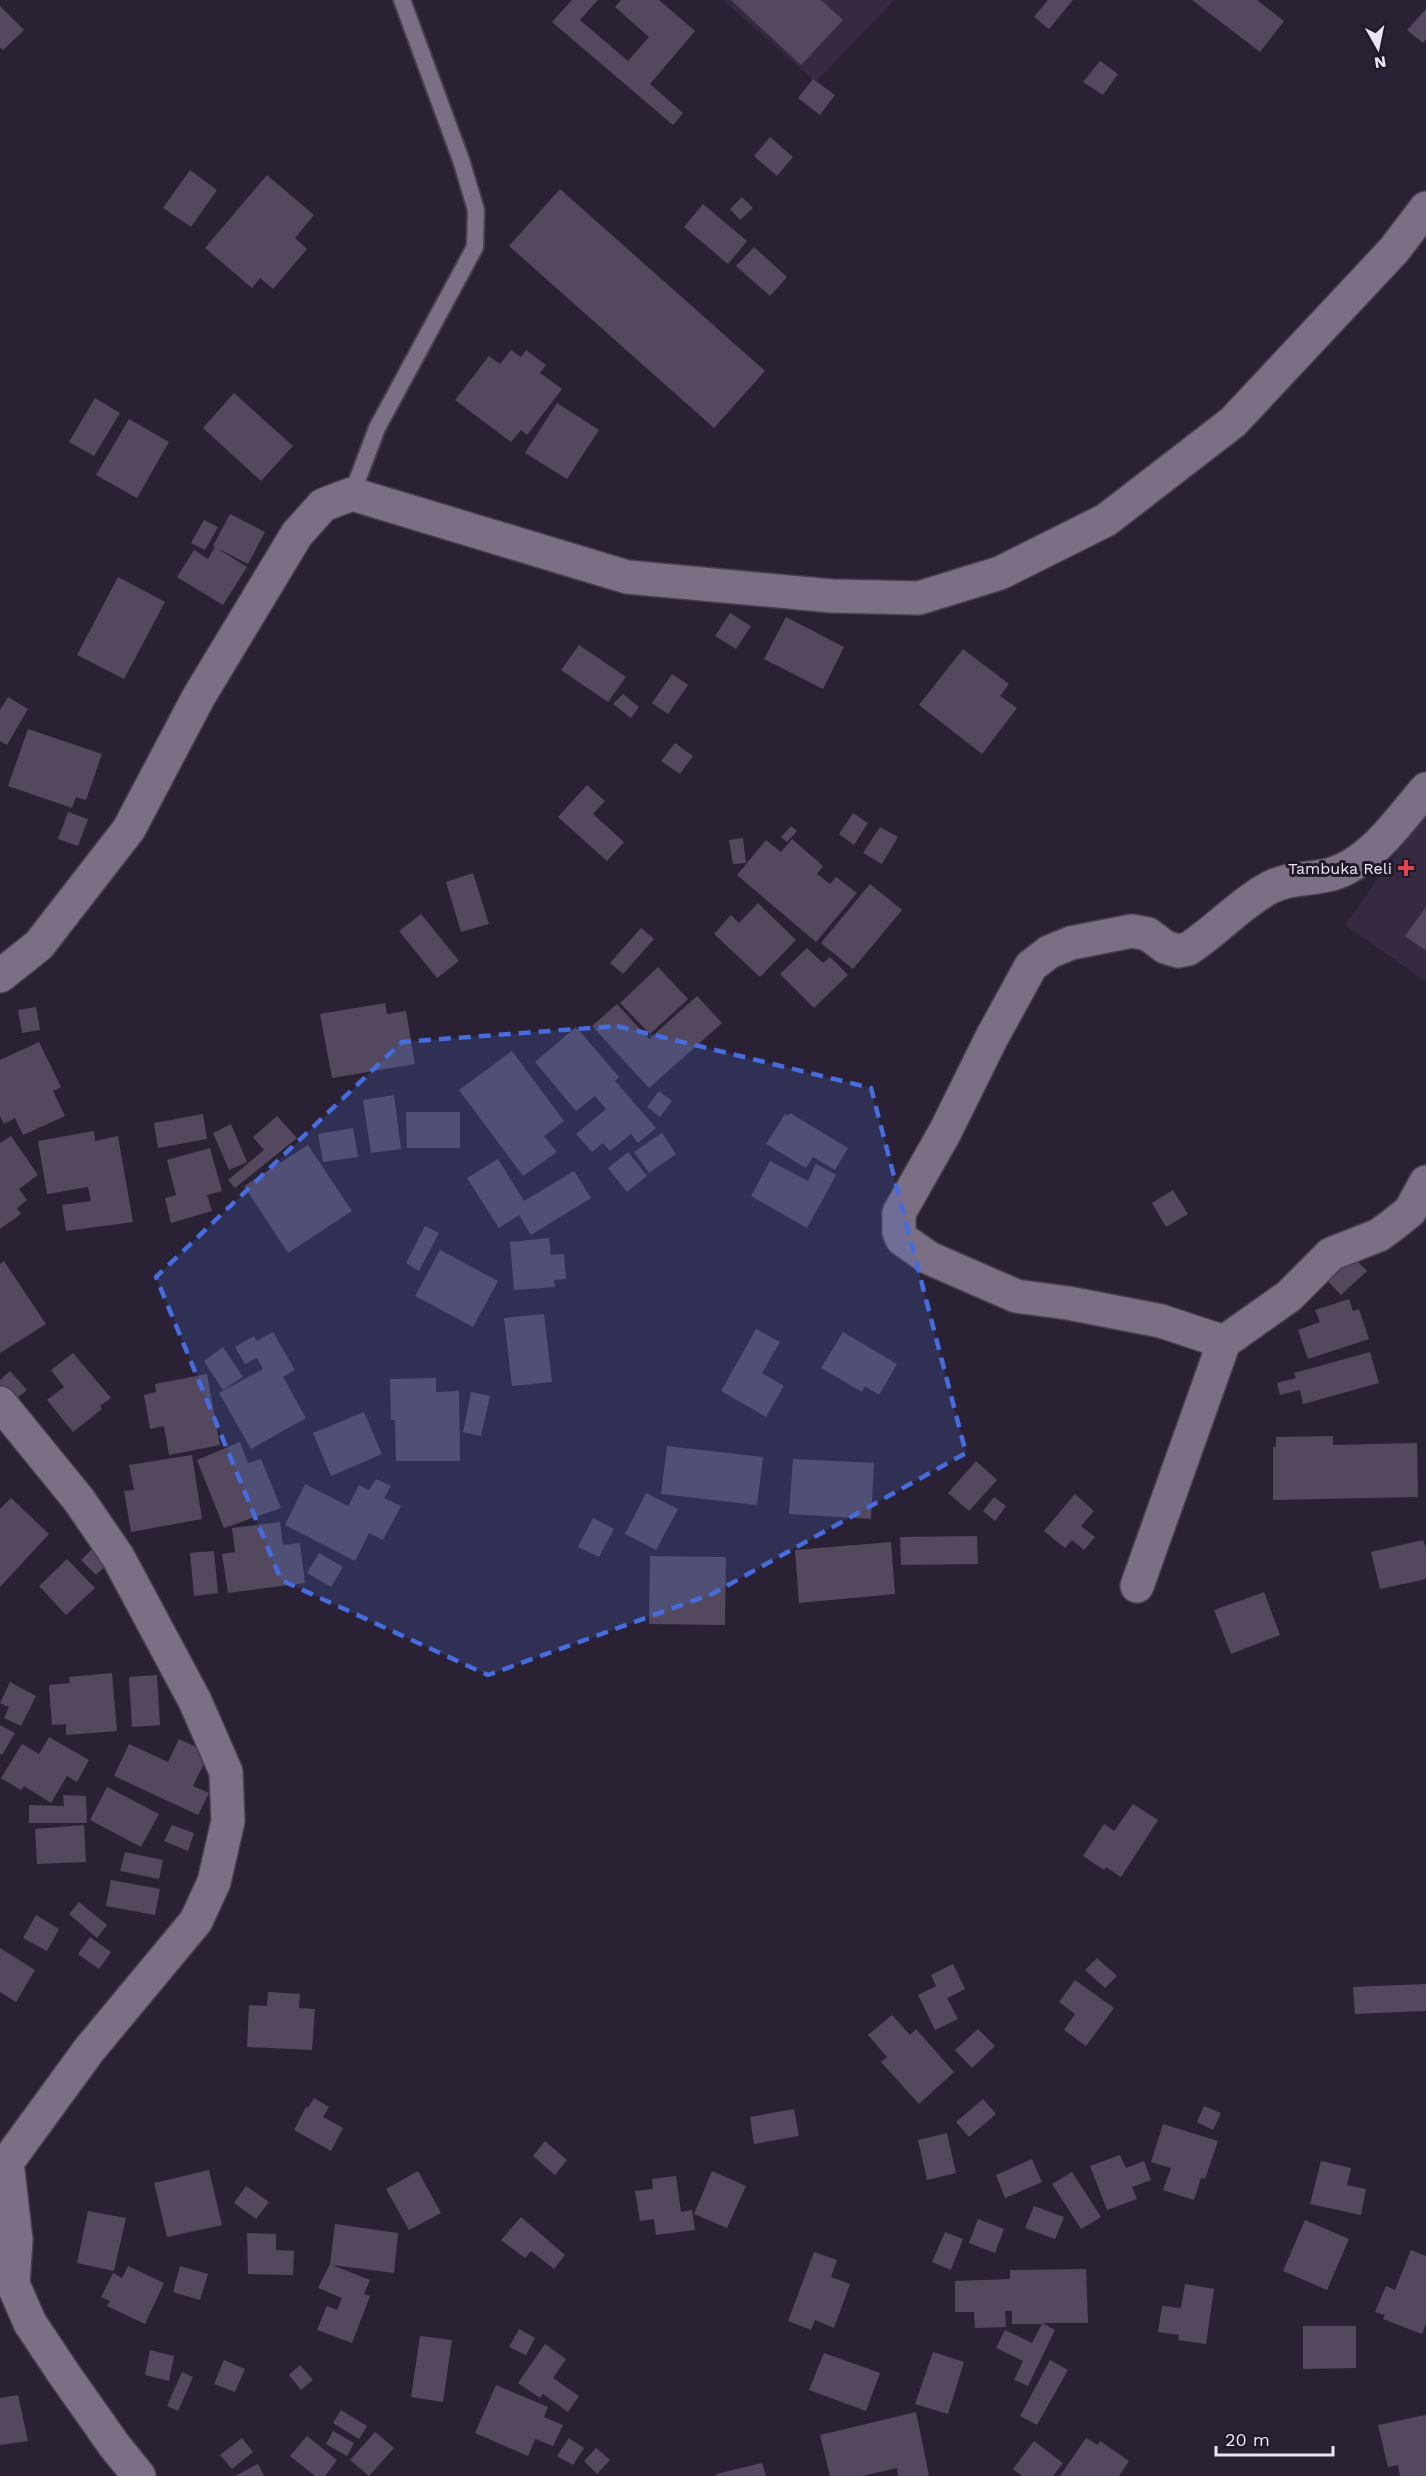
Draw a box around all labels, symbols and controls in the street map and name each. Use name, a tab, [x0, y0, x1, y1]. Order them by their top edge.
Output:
north arrow	[1348, 18, 1408, 78]
text: N	[1373, 52, 1388, 73]
place label: Tambuka Reli	[1288, 859, 1392, 878]
marker: Tambuka Reli	[1397, 859, 1415, 877]
scale bar	[1216, 2419, 1333, 2457]
text: 20 m	[1225, 2429, 1270, 2450]

